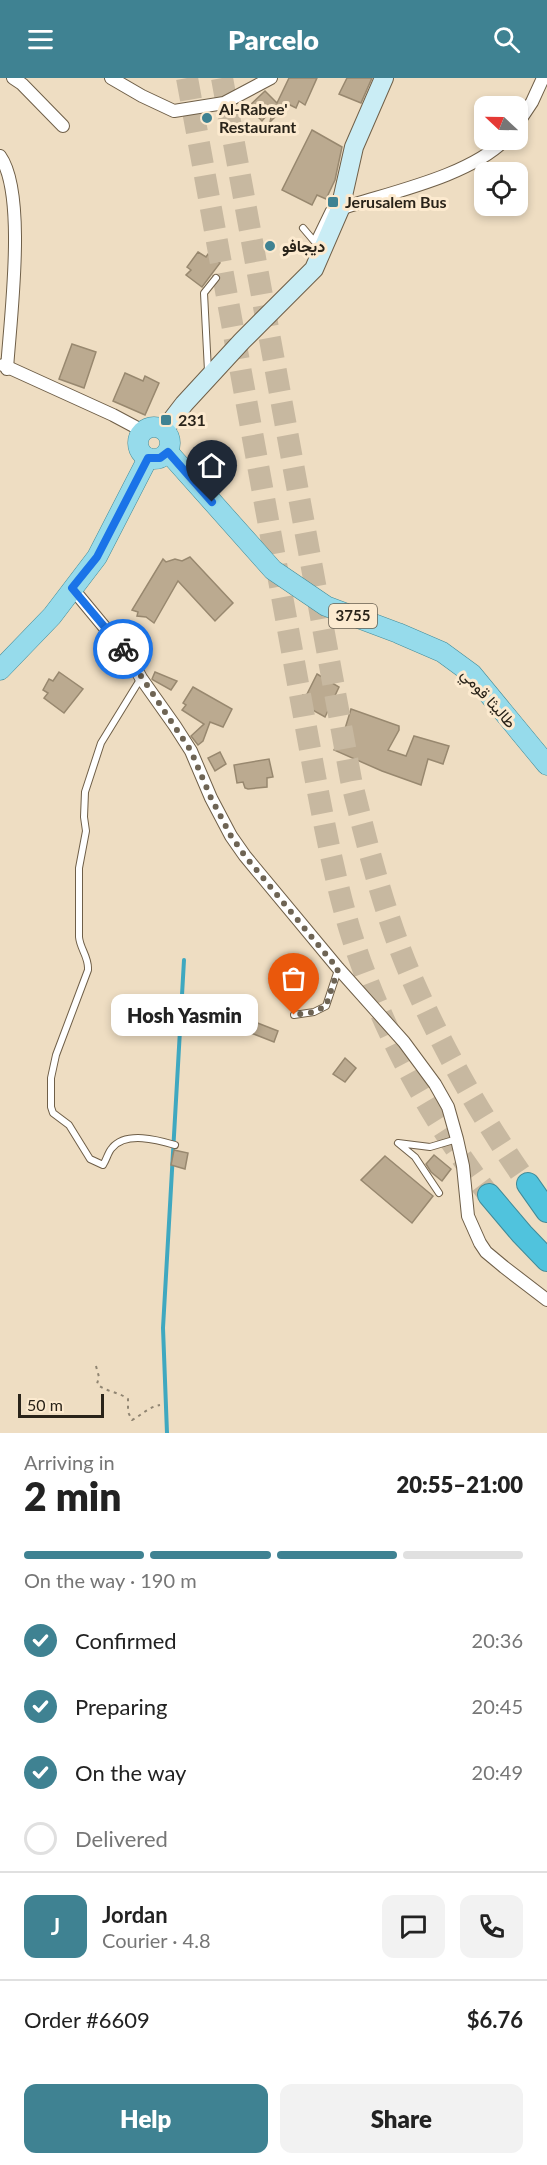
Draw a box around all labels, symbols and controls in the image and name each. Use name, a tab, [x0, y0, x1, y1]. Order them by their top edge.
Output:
icon: menu	[24, 23, 57, 56]
text: Parcelo	[228, 23, 319, 56]
icon: search	[490, 23, 523, 56]
north arrow	[474, 96, 528, 150]
map controls	[474, 96, 528, 216]
place label: Al-Rabee' Restaurant	[218, 99, 296, 136]
marker: Al-Rabee' Restaurant	[200, 111, 214, 125]
button: locate	[474, 162, 528, 216]
place label: Jerusalem Bus	[345, 192, 447, 211]
marker: Jerusalem Bus	[326, 195, 340, 209]
place label: ديجافو	[282, 236, 325, 257]
marker: ديجافو	[263, 239, 277, 253]
place label: 231	[178, 410, 206, 429]
marker: 231	[159, 413, 173, 427]
pin	[186, 440, 237, 502]
icon: home	[195, 449, 228, 482]
road number: 3755	[329, 604, 377, 628]
courier	[93, 619, 153, 679]
icon: bike	[107, 633, 140, 666]
street label: طاليثا قومي	[454, 664, 521, 735]
pin	[268, 953, 319, 1015]
icon: bag	[277, 962, 310, 995]
callout: Hosh Yasmin	[111, 994, 258, 1036]
text: Hosh Yasmin	[127, 1003, 242, 1027]
scale bar	[18, 1391, 104, 1418]
text: 50 m	[27, 1395, 63, 1414]
text: Arriving in	[24, 1450, 115, 1474]
text: 20:55–21:00	[397, 1471, 523, 1498]
text: 2 min	[24, 1473, 121, 1519]
text: On the way · 190 m	[24, 1568, 197, 1592]
icon: check	[24, 1624, 57, 1657]
text: Confirmed	[75, 1627, 177, 1654]
text: 20:36	[472, 1628, 523, 1652]
icon: check	[24, 1690, 57, 1723]
text: Preparing	[75, 1693, 167, 1720]
text: 20:45	[472, 1694, 523, 1718]
icon: check	[24, 1756, 57, 1789]
text: On the way	[75, 1759, 186, 1786]
text: 20:49	[472, 1760, 523, 1784]
text: Delivered	[75, 1825, 168, 1852]
button: chat	[382, 1895, 445, 1958]
button: phone	[460, 1895, 523, 1958]
text: Jordan	[102, 1901, 168, 1928]
text: J	[51, 1913, 60, 1940]
text: Courier · 4.8	[102, 1928, 211, 1952]
text: Order #6609	[24, 2006, 150, 2033]
text: $6.76	[467, 2006, 523, 2033]
button: Help	[24, 2084, 268, 2153]
button: Share	[280, 2084, 523, 2153]

